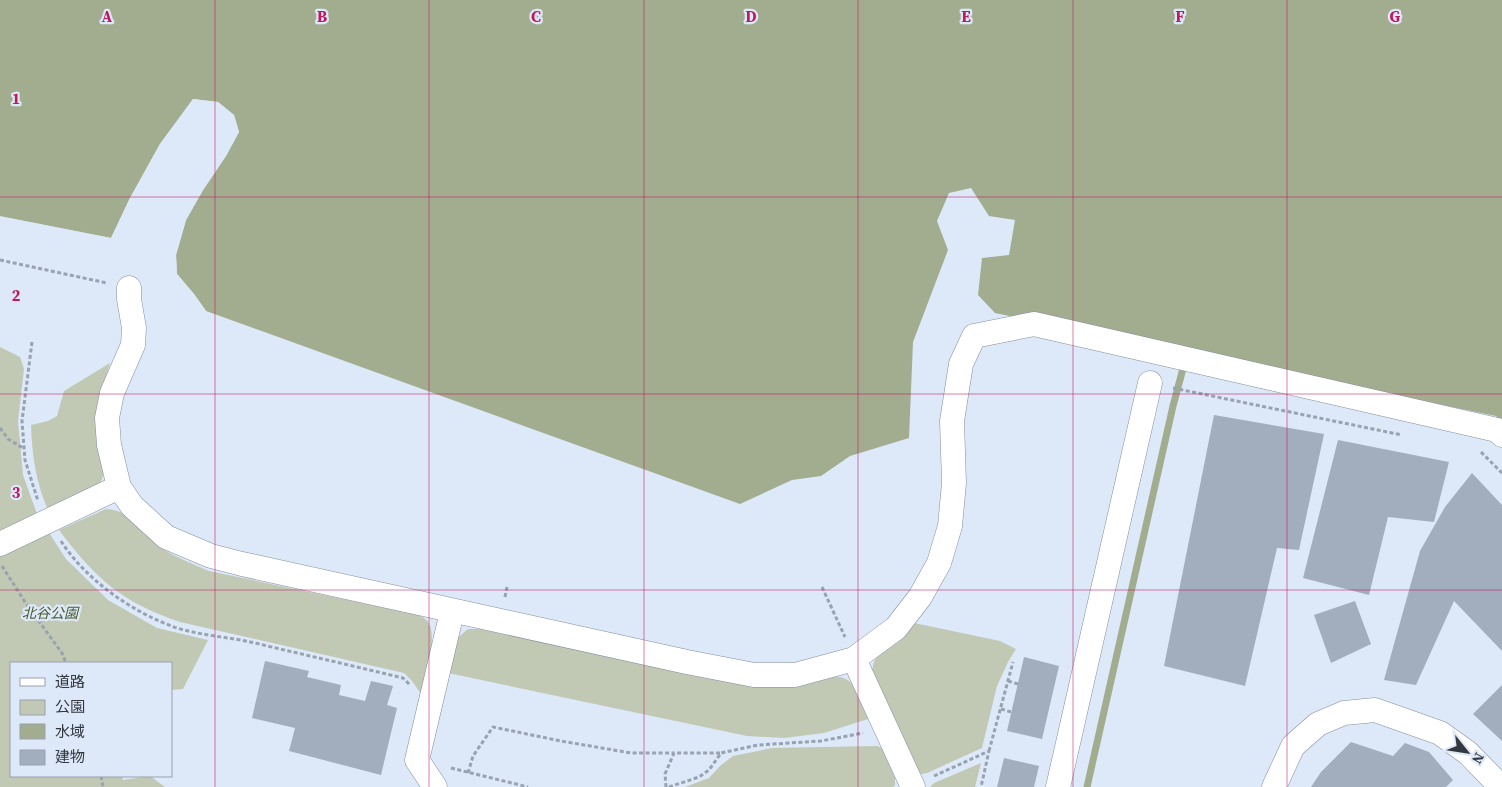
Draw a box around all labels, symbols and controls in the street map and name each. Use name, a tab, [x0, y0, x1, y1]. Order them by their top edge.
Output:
text: A	[102, 5, 113, 27]
text: B	[317, 5, 328, 27]
text: C	[531, 5, 541, 27]
text: D	[745, 5, 757, 27]
text: E	[961, 5, 971, 27]
text: F	[1175, 5, 1185, 27]
text: G	[1390, 5, 1401, 27]
text: 1	[12, 87, 20, 109]
text: 2	[12, 284, 21, 306]
text: 3	[12, 481, 21, 503]
park label: 北谷公園	[22, 603, 80, 623]
legend	[10, 662, 172, 777]
text: 道路	[55, 671, 85, 692]
text: 公園	[55, 696, 85, 717]
text: 水域	[55, 721, 85, 742]
north arrow	[1442, 727, 1492, 777]
text: 建物	[55, 746, 85, 767]
text: N	[1467, 749, 1489, 768]

